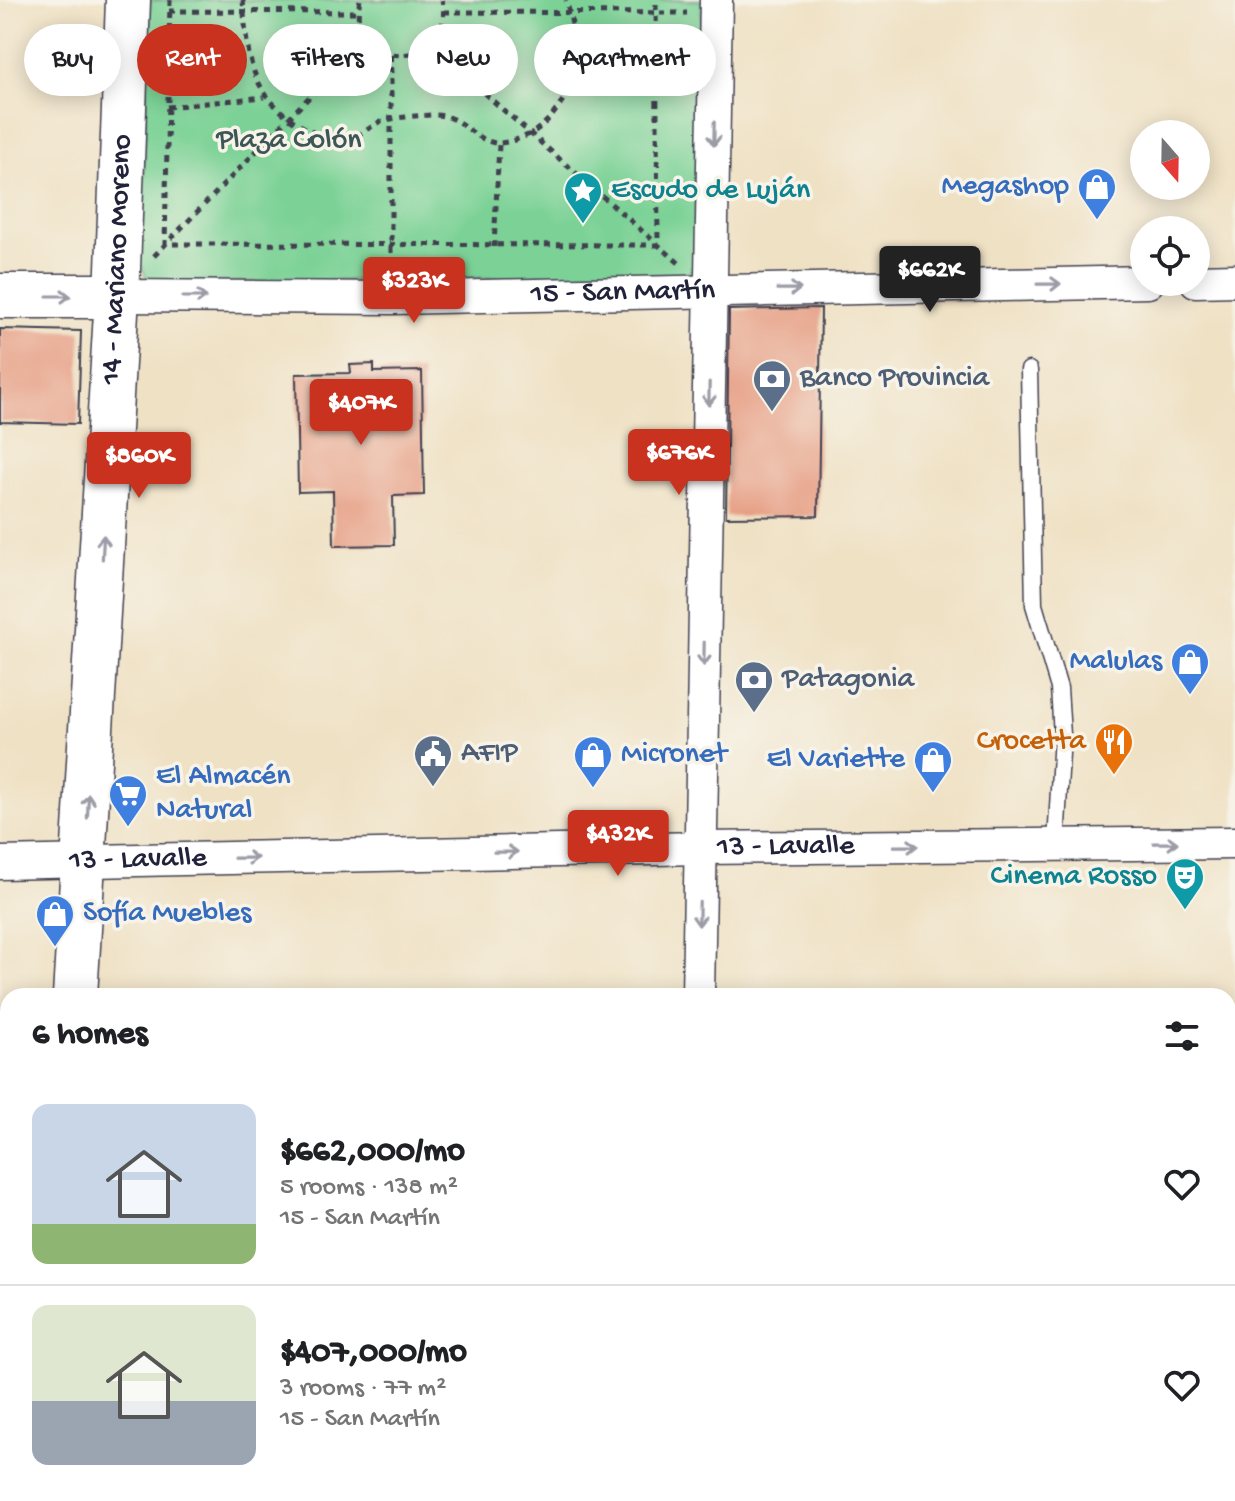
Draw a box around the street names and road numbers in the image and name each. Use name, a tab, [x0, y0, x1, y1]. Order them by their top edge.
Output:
street label: 14 - Mariano Moreno	[94, 133, 141, 386]
street label: 15 - San Martín	[529, 274, 716, 313]
street label: 13 - Lavalle	[716, 829, 855, 865]
street label: 13 - Lavalle	[68, 841, 208, 879]

